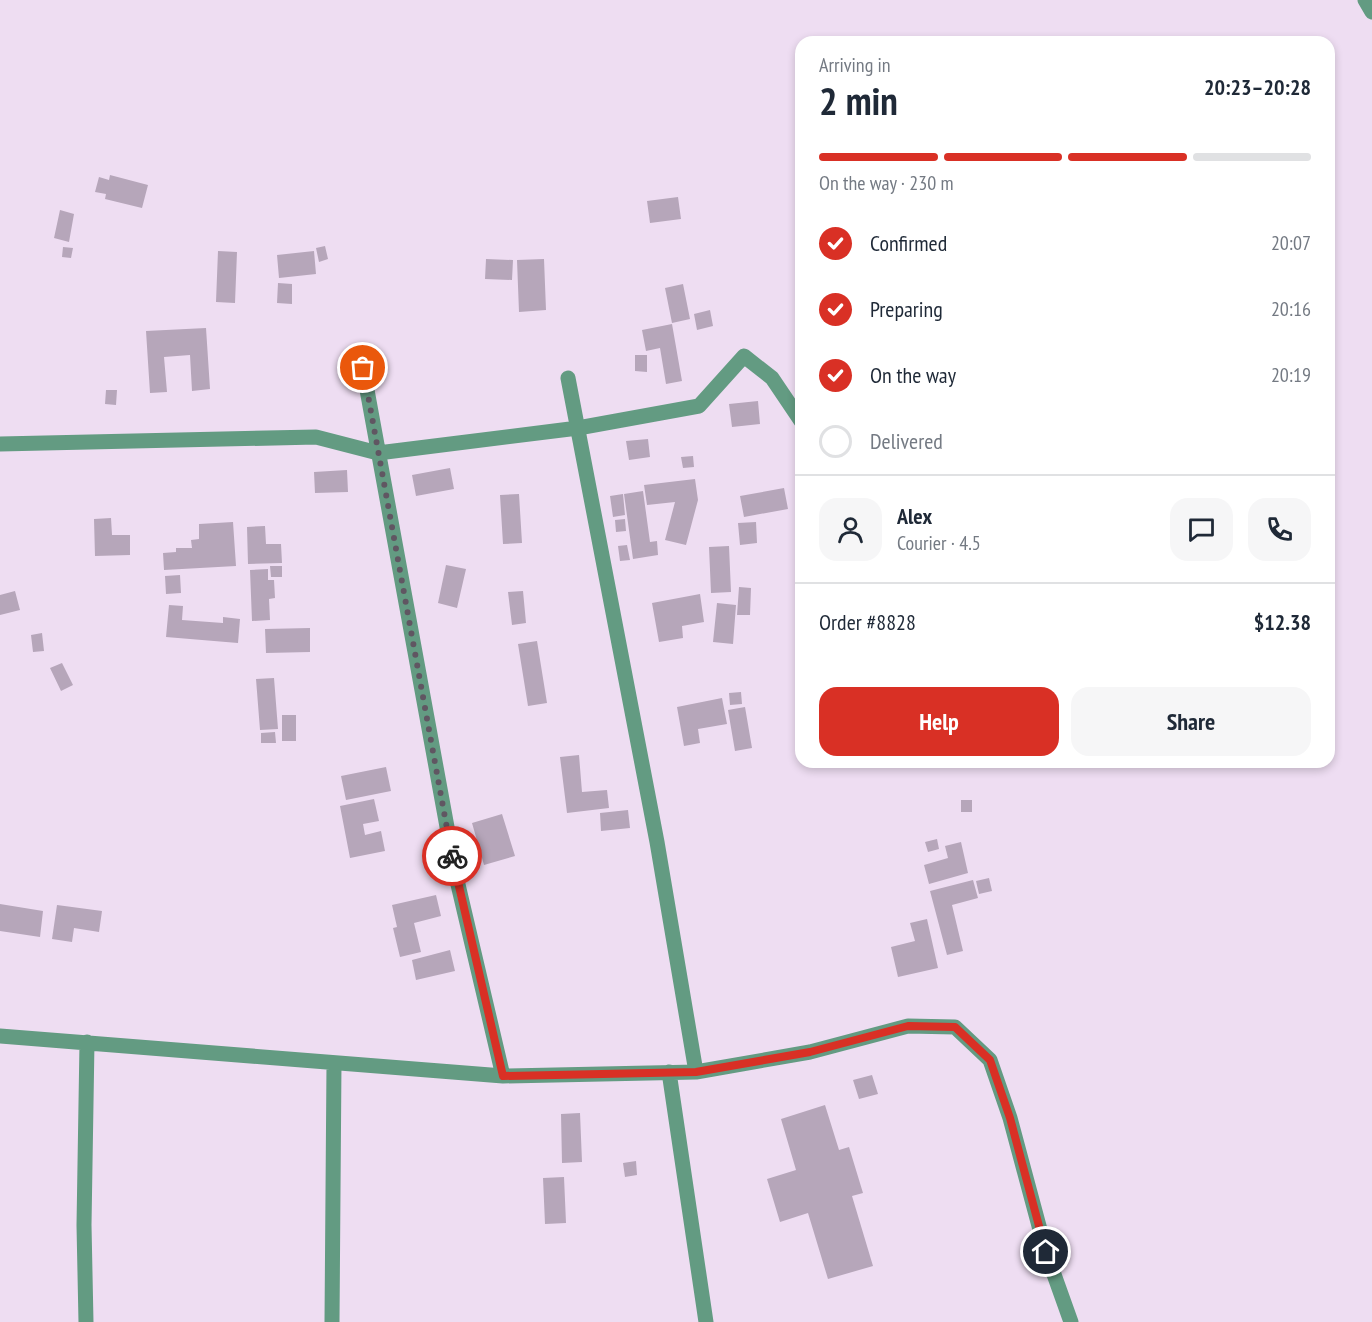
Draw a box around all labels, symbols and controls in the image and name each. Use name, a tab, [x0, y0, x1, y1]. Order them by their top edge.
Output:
text: Arriving in	[819, 52, 891, 78]
text: 20:23–20:28	[1204, 73, 1311, 101]
text: 2 min	[819, 75, 898, 126]
text: On the way · 230 m	[819, 170, 954, 196]
icon: check	[819, 227, 852, 260]
text: Confirmed	[870, 229, 947, 257]
text: 20:07	[1271, 230, 1311, 256]
icon: check	[819, 293, 852, 326]
text: Preparing	[870, 295, 943, 323]
text: 20:16	[1271, 296, 1311, 322]
pin	[337, 342, 388, 393]
icon: bag	[346, 351, 379, 384]
icon: check	[819, 359, 852, 392]
text: On the way	[870, 361, 956, 389]
text: 20:19	[1271, 362, 1311, 388]
text: Delivered	[870, 427, 943, 455]
button: person	[819, 498, 882, 561]
button: chat	[1170, 498, 1233, 561]
button: phone	[1248, 498, 1311, 561]
text: Alex	[897, 502, 932, 530]
text: Courier · 4.5	[897, 530, 981, 556]
text: Order #8828	[819, 608, 916, 636]
text: $12.38	[1254, 608, 1311, 636]
button: Help	[819, 687, 1059, 756]
button: Share	[1071, 687, 1311, 756]
courier	[422, 826, 482, 886]
icon: bike	[436, 840, 469, 873]
pin	[1020, 1226, 1071, 1277]
icon: home	[1029, 1235, 1062, 1268]

